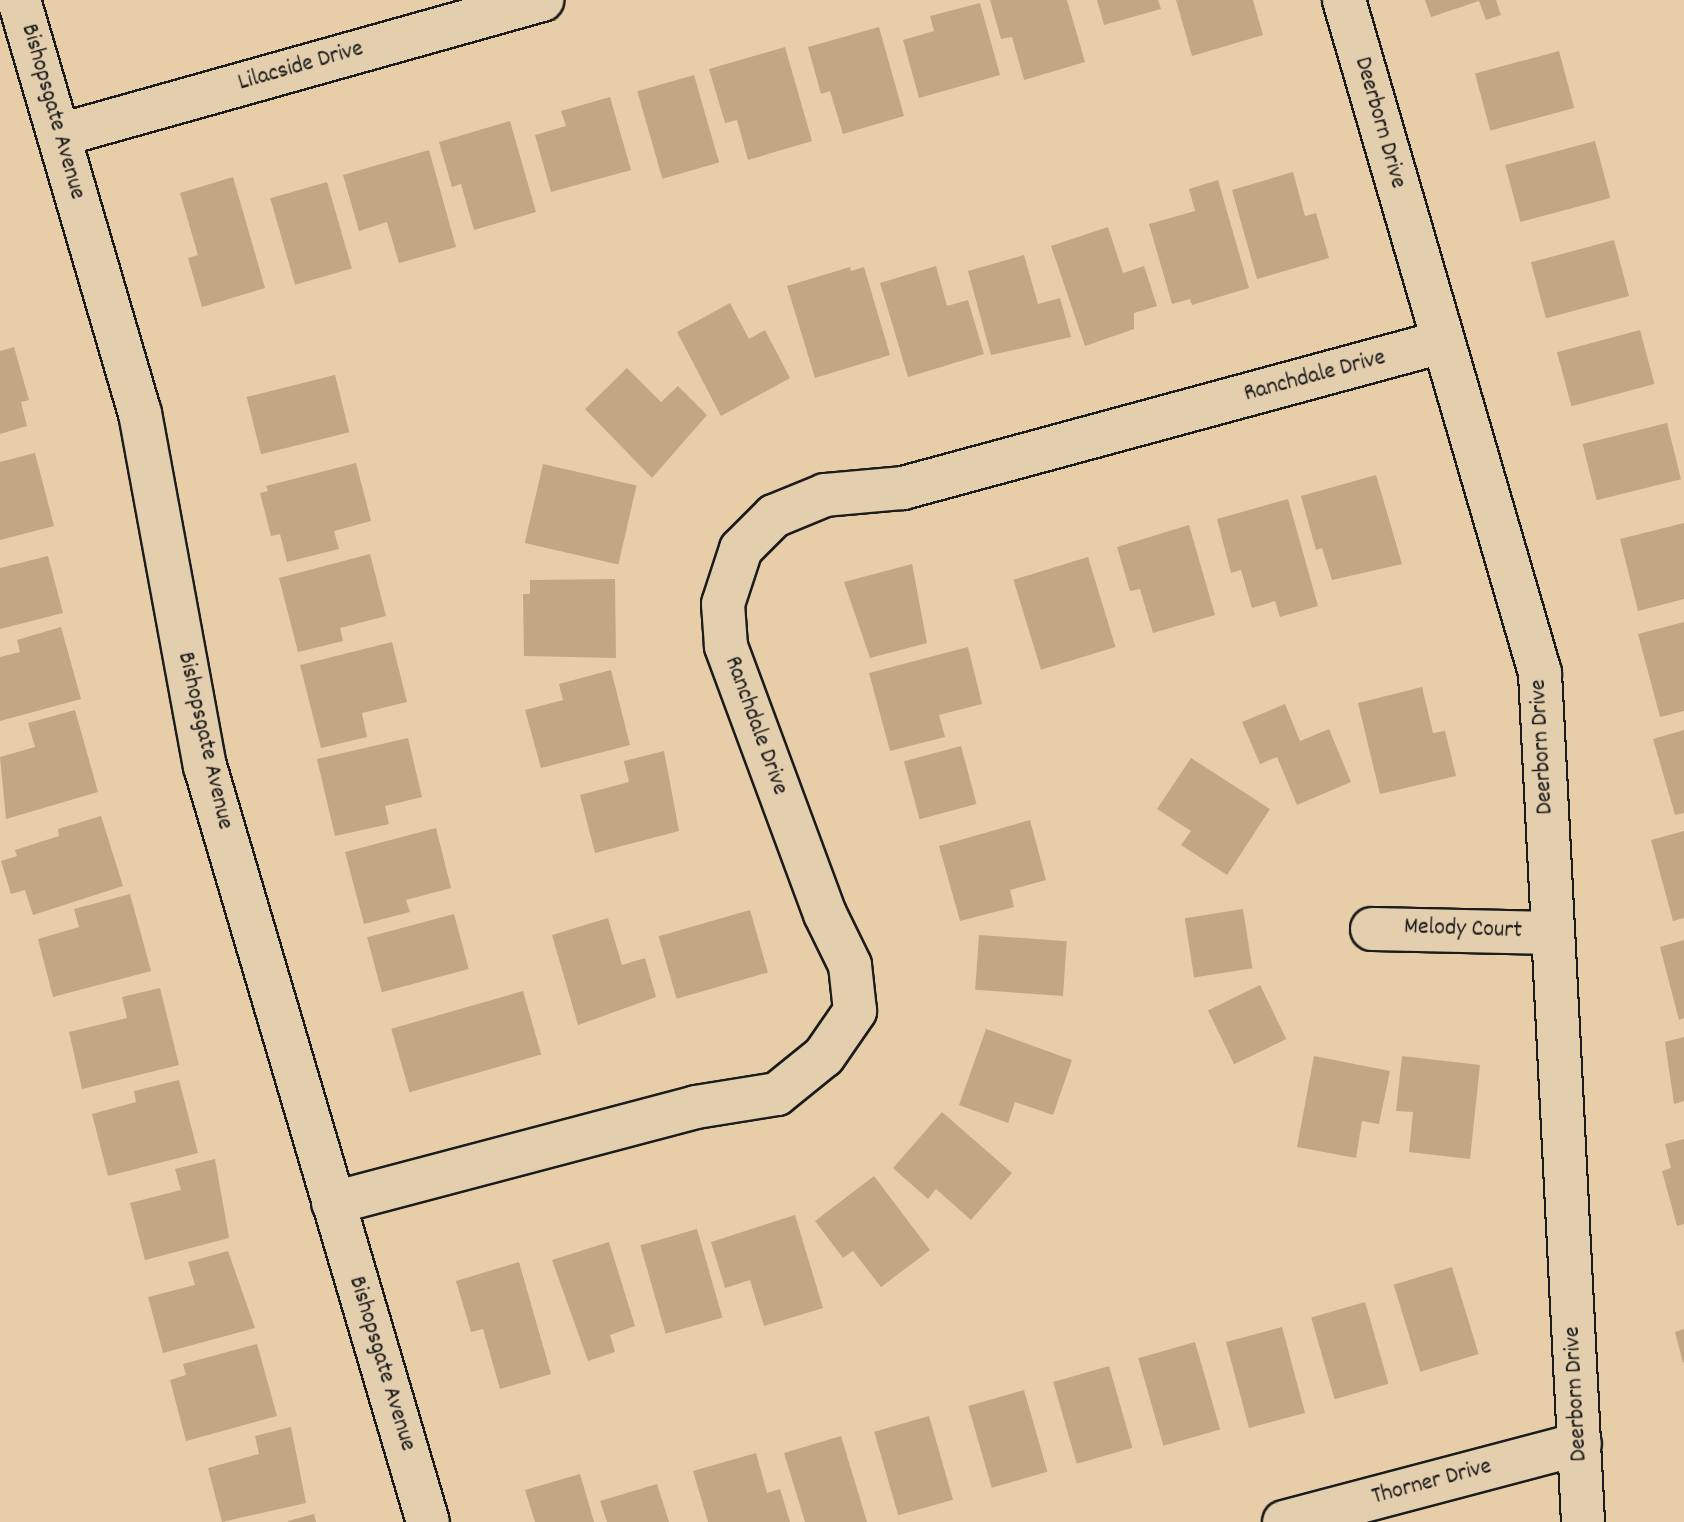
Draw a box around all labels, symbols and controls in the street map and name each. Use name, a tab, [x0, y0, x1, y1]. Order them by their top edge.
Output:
street label: Bishopsgate Avenue	[13, 21, 91, 203]
street label: Lilacside Drive	[235, 35, 367, 99]
street label: Deerborn Drive	[1347, 54, 1411, 192]
street label: Ranchdale Drive	[1241, 344, 1389, 410]
street label: Bishopsgate Avenue	[170, 650, 238, 832]
street label: Ranchdale Drive	[717, 653, 793, 799]
street label: Deerborn Drive	[1525, 679, 1561, 815]
street label: Melody Court	[1403, 914, 1523, 946]
street label: Bishopsgate Avenue	[341, 1273, 421, 1455]
street label: Deerborn Drive	[1559, 1326, 1595, 1462]
street label: Thorner Drive	[1369, 1453, 1495, 1513]

